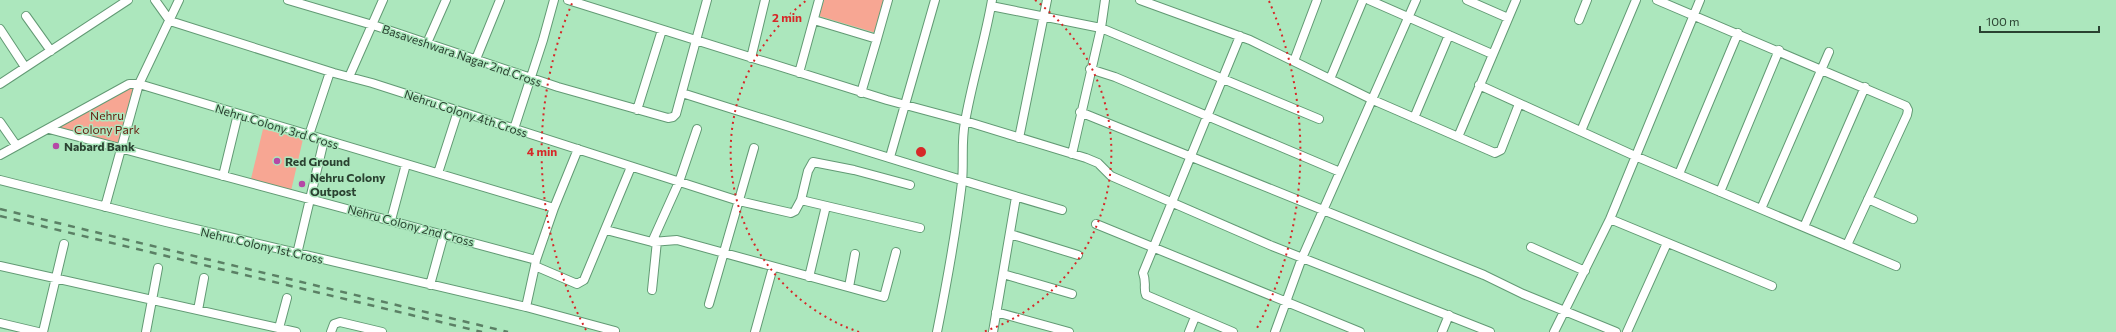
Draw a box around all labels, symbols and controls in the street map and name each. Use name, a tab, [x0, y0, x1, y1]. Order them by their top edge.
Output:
scale bar	[1980, 8, 2099, 34]
text: 2 min	[772, 10, 802, 24]
text: 100 m	[1986, 14, 2020, 28]
street label: Basaveshwara Nagar 2nd Cross	[380, 21, 544, 89]
street label: Nehru Colony 4th Cross	[403, 86, 529, 140]
street label: Nehru Colony 3rd Cross	[214, 101, 340, 151]
park label: Nehru Colony Park	[74, 108, 140, 136]
place label: Nabard Bank	[64, 139, 135, 153]
marker: Nabard Bank	[51, 141, 61, 151]
text: 4 min	[527, 144, 557, 158]
centre of rings	[914, 145, 928, 159]
place label: Red Ground	[285, 154, 350, 168]
marker: Red Ground	[272, 156, 282, 166]
place label: Nehru Colony Outpost	[310, 170, 386, 198]
marker: Nehru Colony Outpost	[297, 179, 307, 189]
street label: Nehru Colony 2nd Cross	[346, 201, 476, 249]
street label: Nehru Colony 1st Cross	[199, 224, 325, 266]

